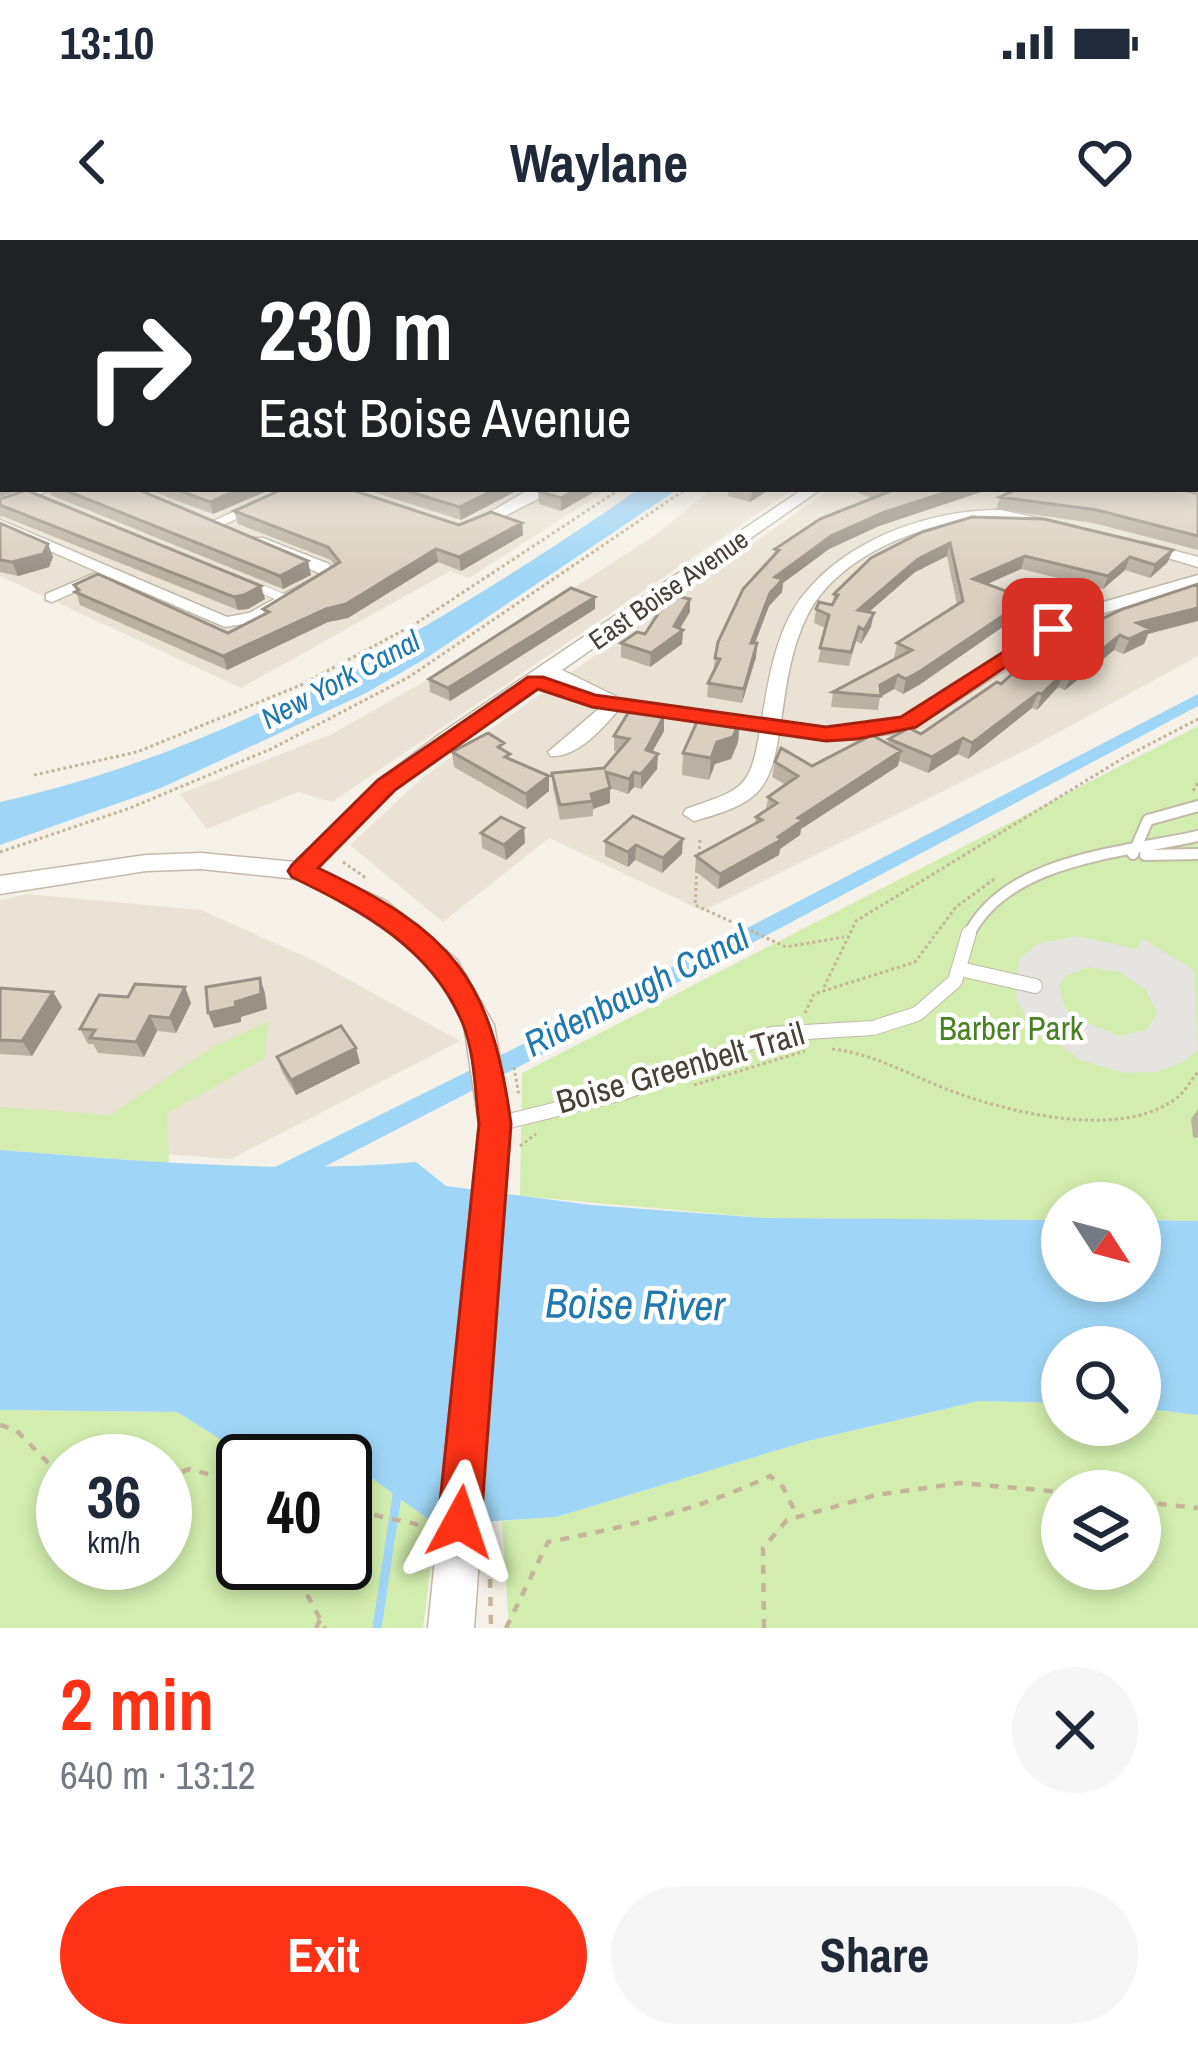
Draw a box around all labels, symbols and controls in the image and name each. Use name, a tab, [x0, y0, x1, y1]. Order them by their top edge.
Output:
text: 13:10	[60, 12, 154, 73]
text: Waylane	[510, 126, 688, 199]
icon: back	[60, 129, 126, 195]
icon: heart	[1072, 129, 1138, 195]
text: 230 m	[258, 273, 453, 386]
icon: right	[60, 288, 216, 444]
text: East Boise Avenue	[258, 381, 631, 454]
street label: East Boise Avenue	[581, 521, 755, 657]
pin	[1002, 578, 1104, 680]
icon: arrive	[1020, 596, 1086, 662]
water label: New York Canal	[254, 620, 427, 738]
water label: Ridenbaugh Canal	[515, 912, 758, 1067]
park label: Barber Park	[939, 1006, 1084, 1050]
street label: Boise Greenbelt Trail	[551, 1011, 809, 1123]
north arrow	[1041, 1182, 1161, 1302]
map controls	[1041, 1182, 1161, 1590]
water label: Boise River	[545, 1274, 727, 1334]
button: search	[1041, 1326, 1161, 1446]
speed limit sign: 40	[216, 1434, 372, 1590]
text: 36	[87, 1456, 141, 1537]
position arrow	[397, 1459, 523, 1585]
button: layers	[1041, 1470, 1161, 1590]
text: km/h	[87, 1522, 141, 1562]
text: 2 min	[60, 1655, 214, 1752]
button: close	[1012, 1667, 1138, 1793]
text: 640 m · 13:12	[60, 1749, 256, 1801]
button: Exit	[60, 1886, 587, 2024]
button: Share	[611, 1886, 1138, 2024]

